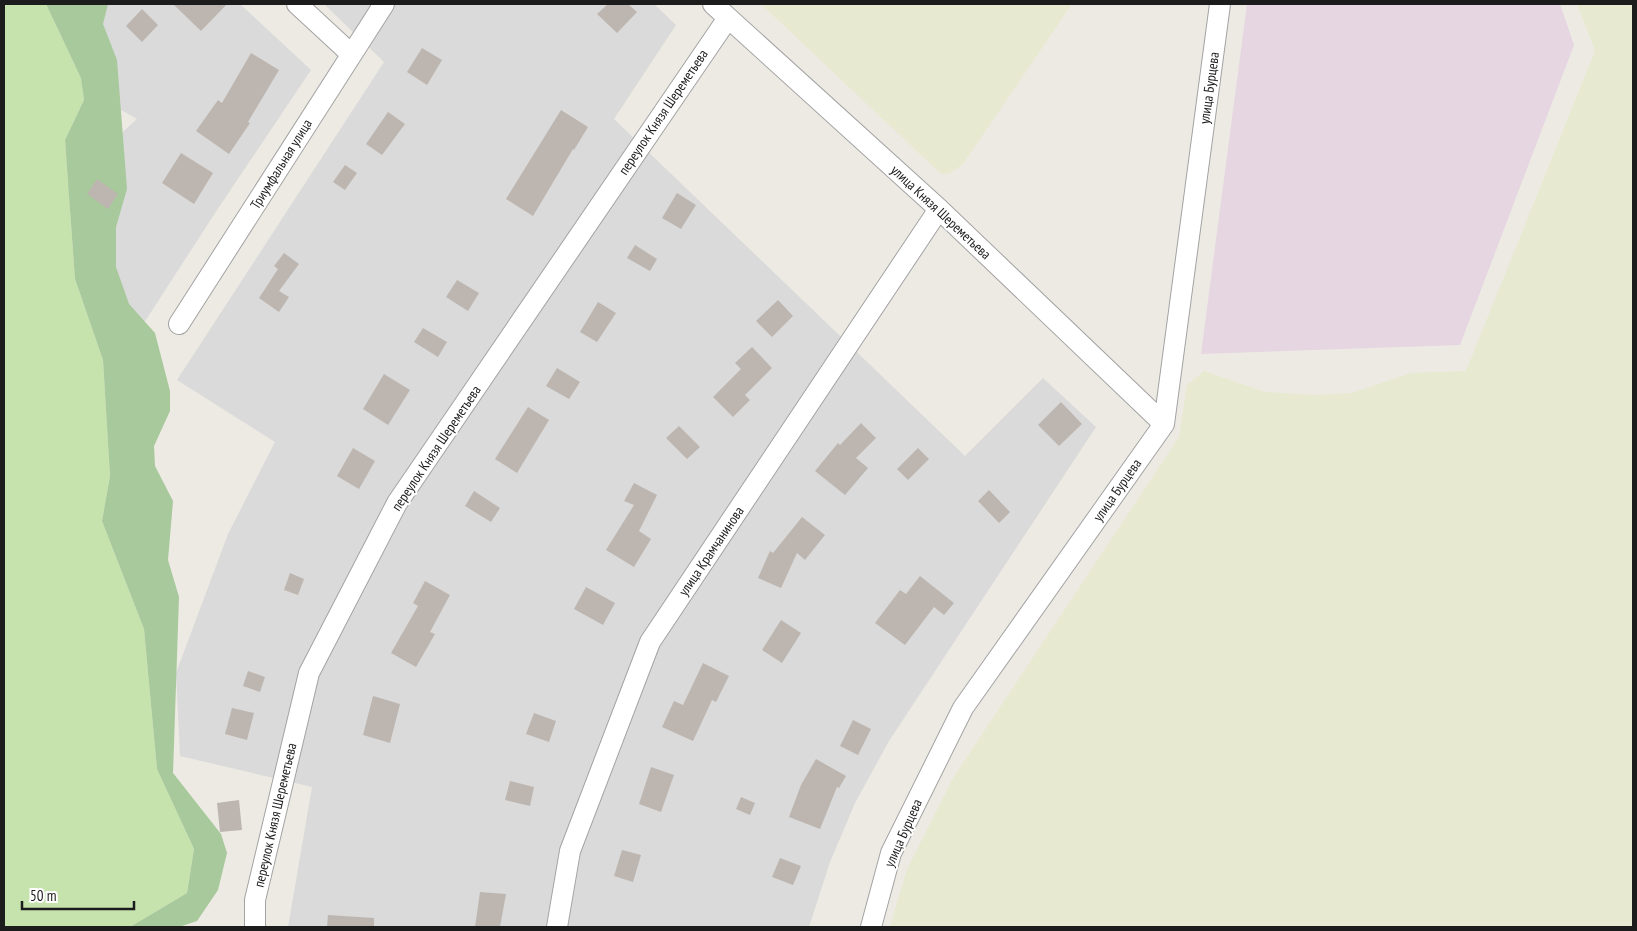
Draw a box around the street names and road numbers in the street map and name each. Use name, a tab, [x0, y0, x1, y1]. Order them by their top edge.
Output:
street label: переулок Князя Шереметьева	[614, 46, 712, 178]
street label: улица Бурцева	[1195, 51, 1223, 125]
street label: Триумфальная улица	[246, 116, 316, 212]
street label: улица Князя Шереметьева	[887, 161, 995, 263]
street label: переулок Князя Шереметьева	[387, 382, 485, 514]
street label: улица Бурцева	[1089, 455, 1145, 525]
street label: улица Крамчанинова	[674, 503, 748, 599]
street label: переулок Князя Шереметьева	[250, 741, 300, 889]
street label: улица Бурцева	[880, 796, 926, 870]

